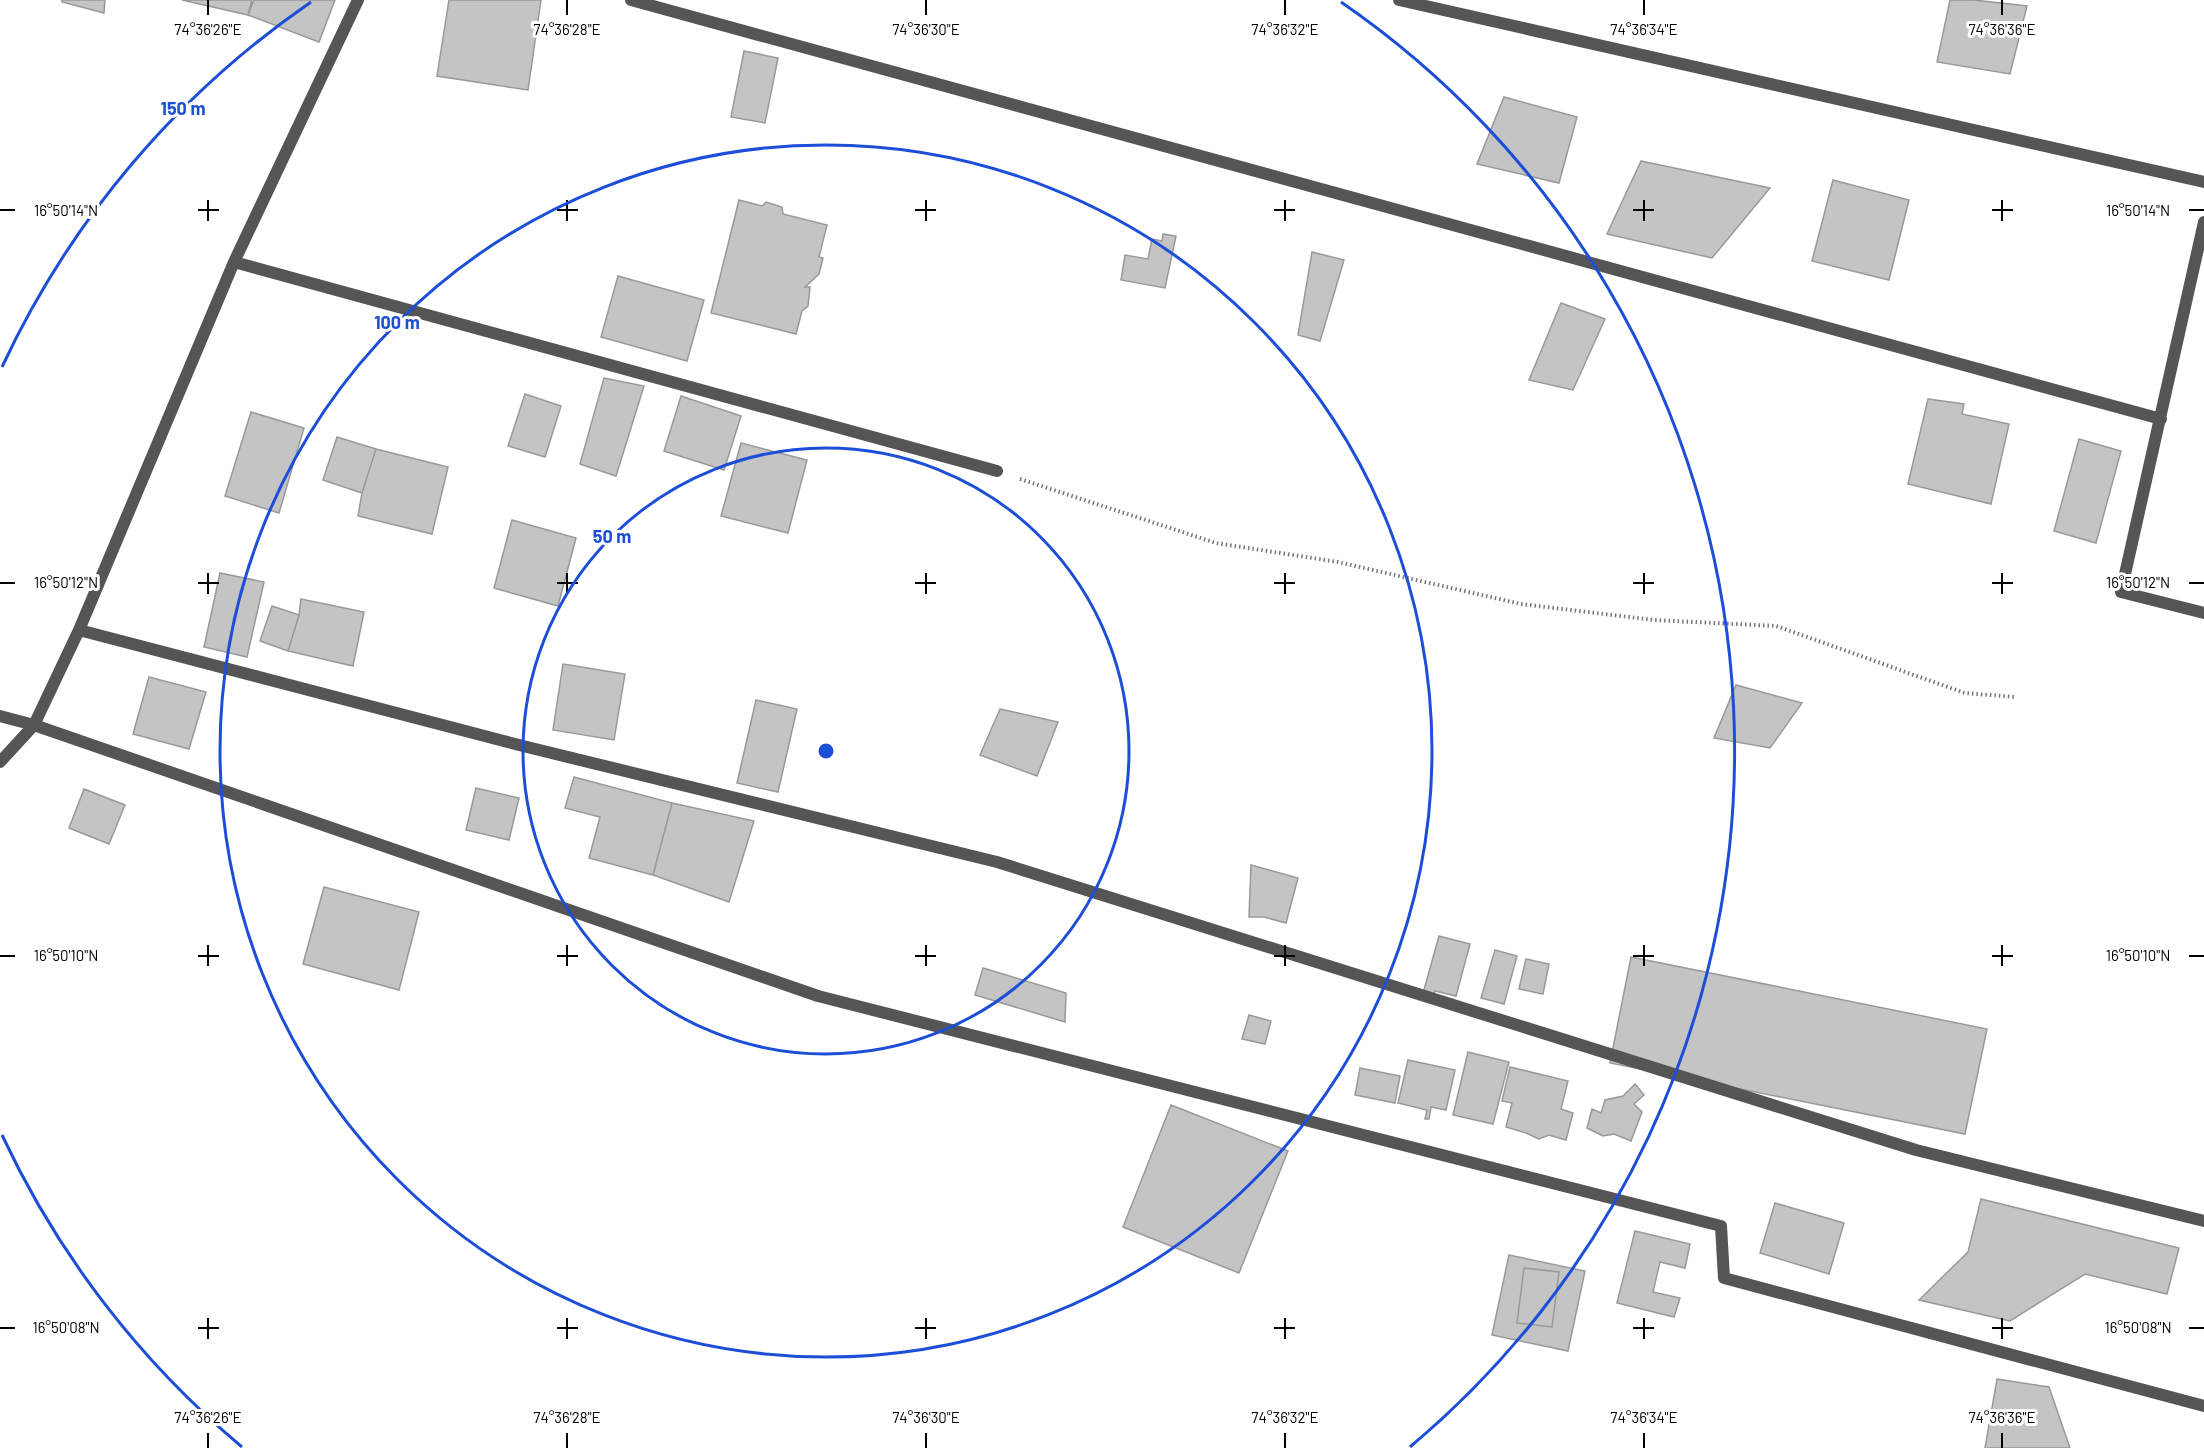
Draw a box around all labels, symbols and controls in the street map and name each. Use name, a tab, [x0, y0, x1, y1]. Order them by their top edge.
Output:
text: 74°36'26"E	[174, 20, 242, 38]
text: 74°36'28"E	[533, 20, 601, 38]
text: 74°36'30"E	[892, 20, 960, 38]
text: 74°36'32"E	[1251, 20, 1319, 38]
text: 74°36'34"E	[1610, 20, 1678, 38]
text: 74°36'36"E	[1969, 20, 2035, 38]
text: 150 m	[161, 97, 205, 119]
text: 16°50'14"N	[34, 201, 98, 219]
text: 16°50'14"N	[2106, 201, 2170, 219]
text: 100 m	[374, 311, 420, 333]
text: 50 m	[593, 525, 631, 547]
text: 16°50'12"N	[34, 573, 98, 591]
text: 16°50'12"N	[2106, 573, 2170, 591]
centre of rings	[816, 741, 836, 761]
text: 16°50'10"N	[34, 946, 98, 964]
text: 16°50'10"N	[2106, 946, 2170, 964]
text: 16°50'08"N	[32, 1318, 100, 1336]
text: 16°50'08"N	[2104, 1318, 2172, 1336]
text: 74°36'26"E	[174, 1408, 242, 1426]
text: 74°36'28"E	[533, 1408, 601, 1426]
text: 74°36'30"E	[892, 1408, 960, 1426]
text: 74°36'32"E	[1251, 1408, 1319, 1426]
text: 74°36'34"E	[1610, 1408, 1678, 1426]
text: 74°36'36"E	[1969, 1408, 2035, 1426]

